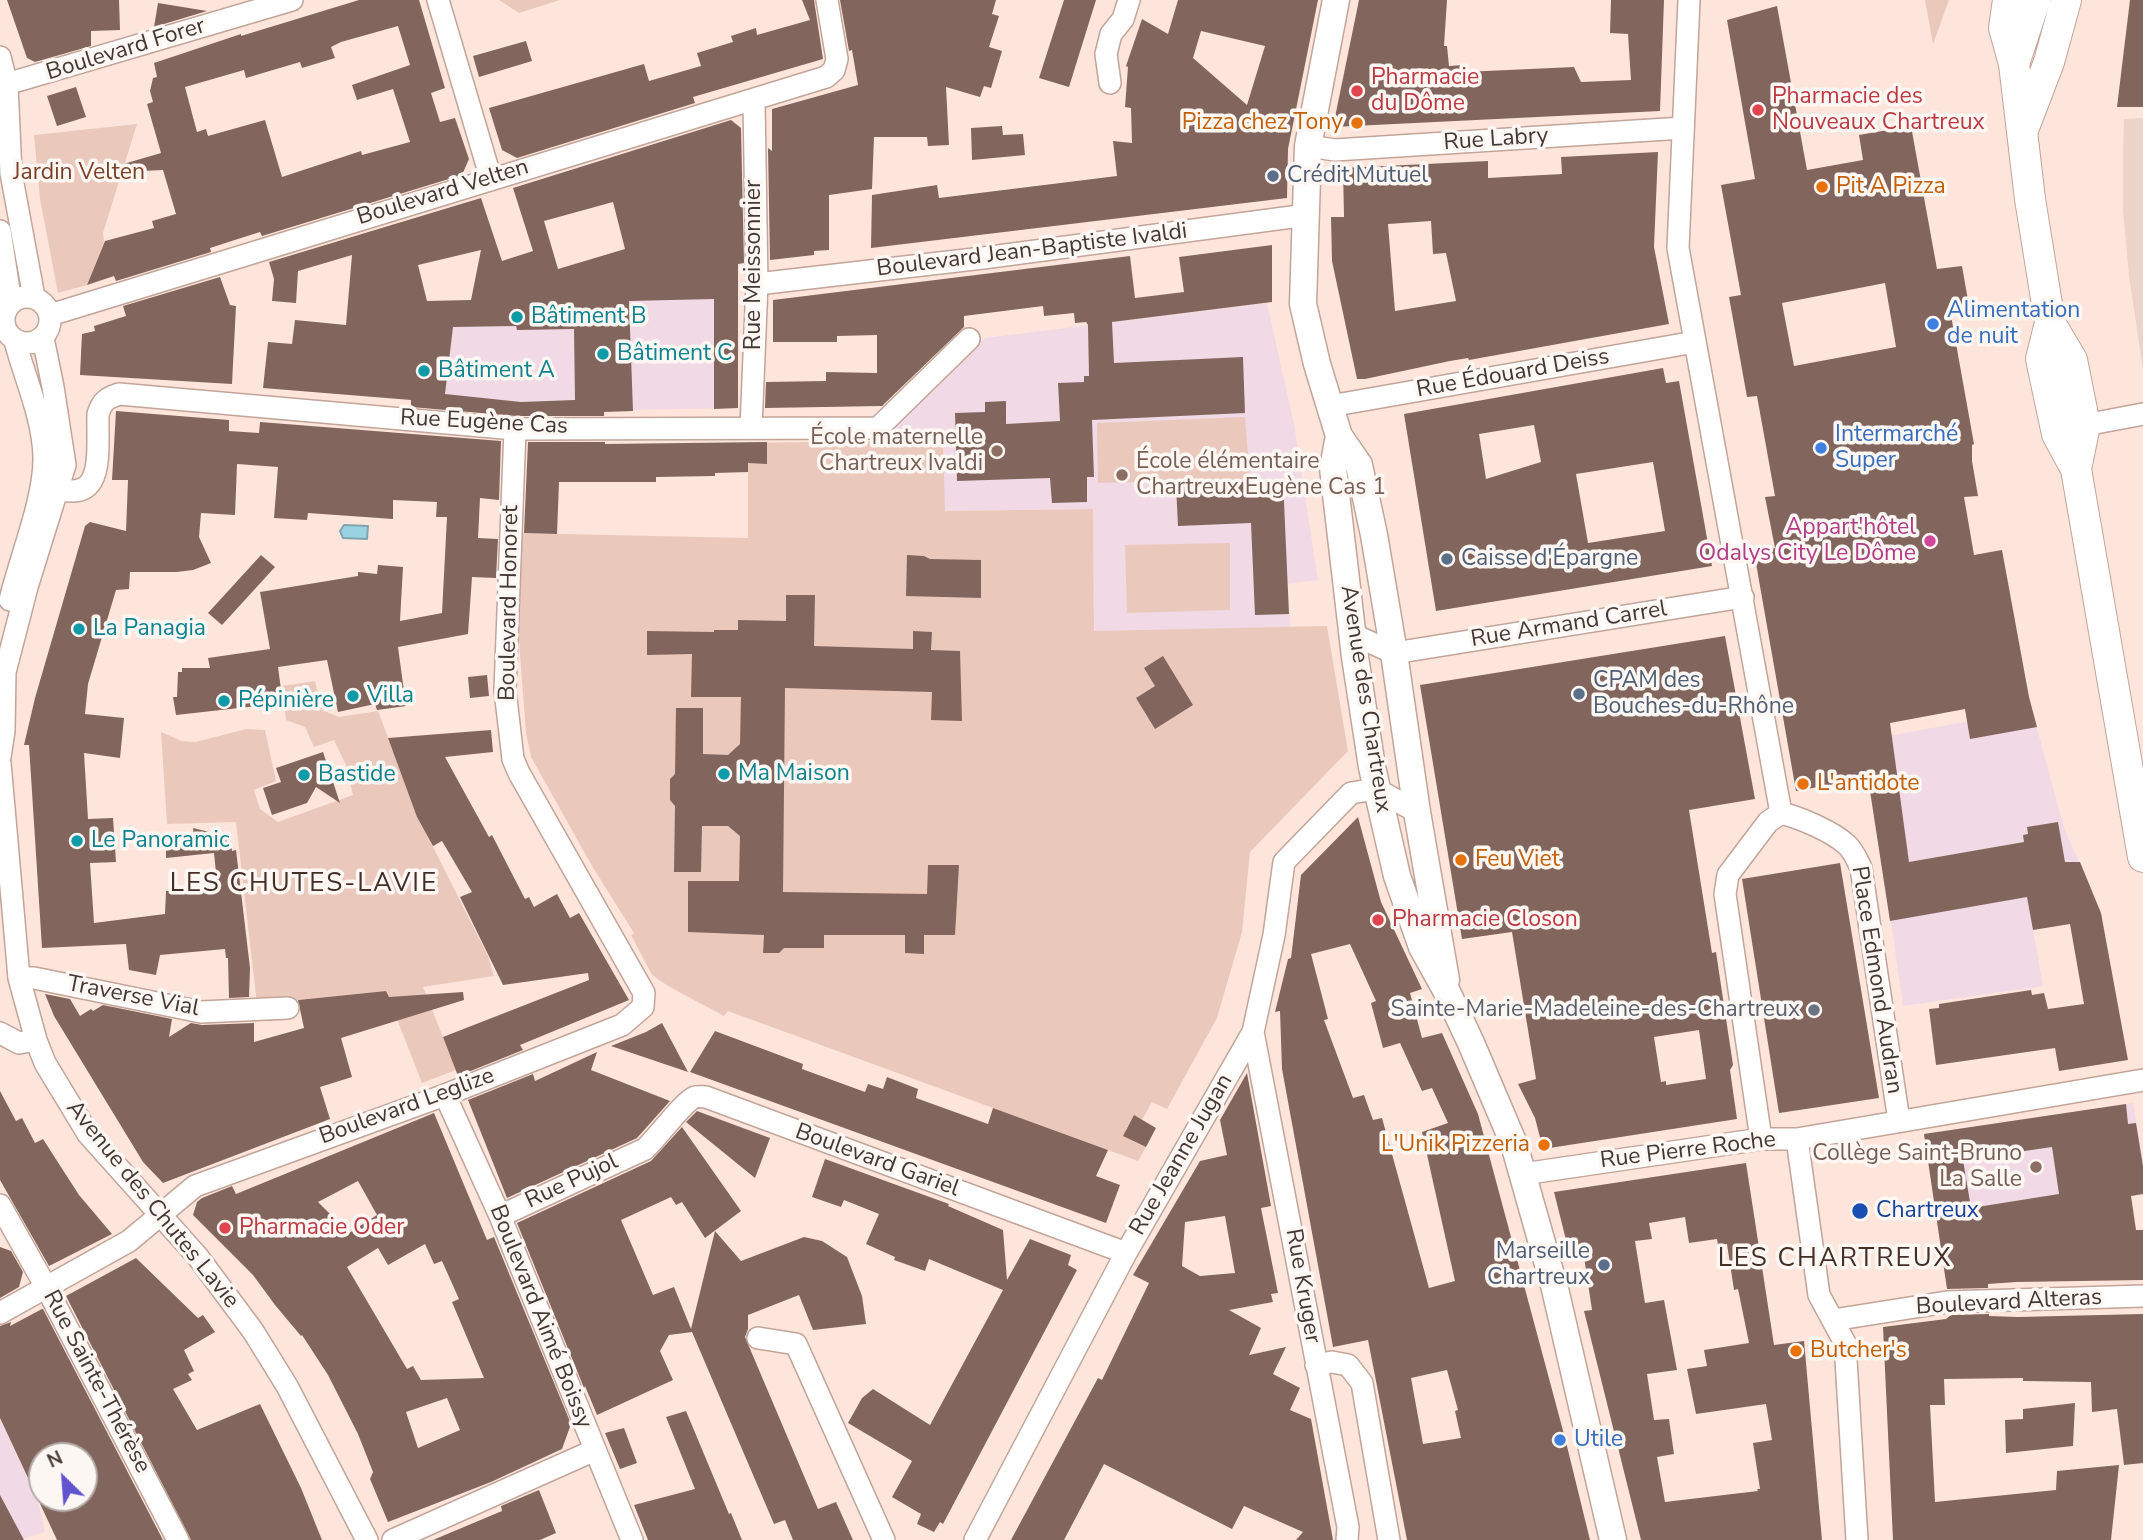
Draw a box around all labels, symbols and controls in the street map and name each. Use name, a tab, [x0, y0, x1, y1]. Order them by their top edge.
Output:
street label: Boulevard Forer	[43, 13, 209, 87]
place label: Pharmacie du Dôme	[1371, 64, 1479, 118]
marker: Pharmacie du Dôme	[1349, 83, 1365, 99]
place label: Pharmacie des Nouveaux Chartreux	[1772, 83, 1985, 137]
marker: Pharmacie des Nouveaux Chartreux	[1750, 102, 1766, 118]
place label: Pizza chez Tony	[1182, 109, 1343, 137]
marker: Pizza chez Tony	[1349, 115, 1365, 131]
street label: Rue Labry	[1443, 123, 1549, 157]
street label: Boulevard Velten	[354, 154, 532, 232]
park label: Jardin Velten	[13, 159, 145, 187]
place label: Crédit Mutuel	[1287, 162, 1428, 190]
marker: Crédit Mutuel	[1265, 168, 1281, 184]
place label: Pit A Pizza	[1836, 173, 1946, 201]
marker: Pit A Pizza	[1814, 179, 1830, 195]
street label: Rue Meissonnier	[740, 180, 768, 350]
street label: Boulevard Jean-Baptiste Ivaldi	[875, 218, 1189, 284]
place label: Alimentation de nuit	[1947, 297, 2080, 351]
place label: Bâtiment B	[531, 303, 647, 331]
marker: Bâtiment B	[509, 309, 525, 325]
marker: Alimentation de nuit	[1925, 316, 1941, 332]
place label: Bâtiment C	[617, 340, 733, 368]
street label: Rue Édouard Deiss	[1414, 343, 1612, 405]
marker: Bâtiment C	[595, 346, 611, 362]
place label: Bâtiment A	[438, 357, 555, 385]
marker: Bâtiment A	[416, 363, 432, 379]
street label: Rue Eugène Cas	[399, 405, 569, 441]
place label: Intermarché Super	[1835, 421, 1958, 475]
place label: École maternelle Chartreux Ivaldi	[810, 424, 983, 478]
marker: Intermarché Super	[1813, 440, 1829, 456]
marker: École maternelle Chartreux Ivaldi	[989, 443, 1005, 459]
place label: École élémentaire Chartreux Eugène Cas 1	[1136, 448, 1386, 502]
marker: École élémentaire Chartreux Eugène Cas 1	[1114, 467, 1130, 483]
street label: Boulevard Honoret	[494, 505, 526, 701]
place label: Appart'hôtel Odalys City Le Dôme	[1699, 514, 1916, 568]
marker: Appart'hôtel Odalys City Le Dôme	[1922, 533, 1938, 549]
place label: Caisse d'Épargne	[1461, 545, 1638, 573]
marker: Caisse d'Épargne	[1439, 551, 1455, 567]
street label: Avenue des Chartreux	[1333, 583, 1397, 815]
street label: Rue Armand Carrel	[1469, 596, 1669, 654]
place label: La Panagia	[93, 615, 206, 643]
marker: La Panagia	[71, 621, 87, 637]
place label: CPAM des Bouches-du-Rhône	[1593, 667, 1794, 721]
place label: Villa	[367, 682, 414, 710]
marker: CPAM des Bouches-du-Rhône	[1571, 686, 1587, 702]
place label: Pépinière	[238, 687, 334, 715]
marker: Villa	[345, 688, 361, 704]
marker: Pépinière	[216, 693, 232, 709]
place label: Ma Maison	[738, 760, 850, 788]
place label: Bastide	[318, 761, 396, 789]
marker: Ma Maison	[716, 766, 732, 782]
marker: Bastide	[296, 767, 312, 783]
place label: L'antidote	[1817, 770, 1919, 798]
marker: L'antidote	[1795, 776, 1811, 792]
place label: Le Panoramic	[91, 827, 230, 855]
marker: Le Panoramic	[69, 833, 85, 849]
place label: Feu Viet	[1475, 846, 1560, 874]
marker: Feu Viet	[1453, 852, 1469, 868]
street label: Place Edmond Audran	[1844, 864, 1908, 1096]
district label: LES CHUTES-LAVIE	[172, 869, 436, 901]
place label: Pharmacie Closon	[1392, 906, 1578, 934]
marker: Pharmacie Closon	[1370, 912, 1386, 928]
street label: Traverse Vial	[65, 971, 201, 1023]
place label: Sainte-Marie-Madeleine-des-Chartreux	[1391, 996, 1800, 1024]
marker: Sainte-Marie-Madeleine-des-Chartreux	[1806, 1002, 1822, 1018]
street label: Boulevard Leglize	[316, 1063, 498, 1151]
street label: Rue Jeanne Jugan	[1125, 1069, 1239, 1241]
street label: Avenue des Chutes Lavie	[60, 1096, 244, 1314]
street label: Boulevard Gariel	[791, 1118, 963, 1204]
street label: Rue Pierre Roche	[1599, 1127, 1777, 1175]
place label: L'Unik Pizzeria	[1381, 1131, 1530, 1159]
marker: L'Unik Pizzeria	[1536, 1137, 1552, 1153]
place label: Collège Saint-Bruno La Salle	[1812, 1140, 2022, 1194]
street label: Rue Pujol	[521, 1149, 623, 1215]
marker: Collège Saint-Bruno La Salle	[2028, 1159, 2044, 1175]
place label: Chartreux	[1876, 1197, 1979, 1225]
street label: Boulevard Aimé Boissy	[483, 1201, 597, 1433]
marker: Chartreux	[1850, 1201, 1870, 1221]
place label: Pharmacie Oder	[239, 1214, 405, 1242]
marker: Pharmacie Oder	[217, 1220, 233, 1236]
street label: Rue Kruger	[1278, 1227, 1326, 1345]
place label: Marseille Chartreux	[1487, 1238, 1590, 1292]
district label: LES CHARTREUX	[1719, 1244, 1951, 1276]
marker: Marseille Chartreux	[1596, 1257, 1612, 1273]
street label: Boulevard Alteras	[1915, 1284, 2103, 1322]
street label: Rue Sainte-Thérèse	[36, 1286, 156, 1478]
place label: Butcher's	[1810, 1337, 1907, 1365]
marker: Butcher's	[1788, 1343, 1804, 1359]
place label: Utile	[1574, 1426, 1623, 1454]
marker: Utile	[1552, 1432, 1568, 1448]
north arrow	[28, 1442, 98, 1512]
text: N	[43, 1445, 67, 1475]

